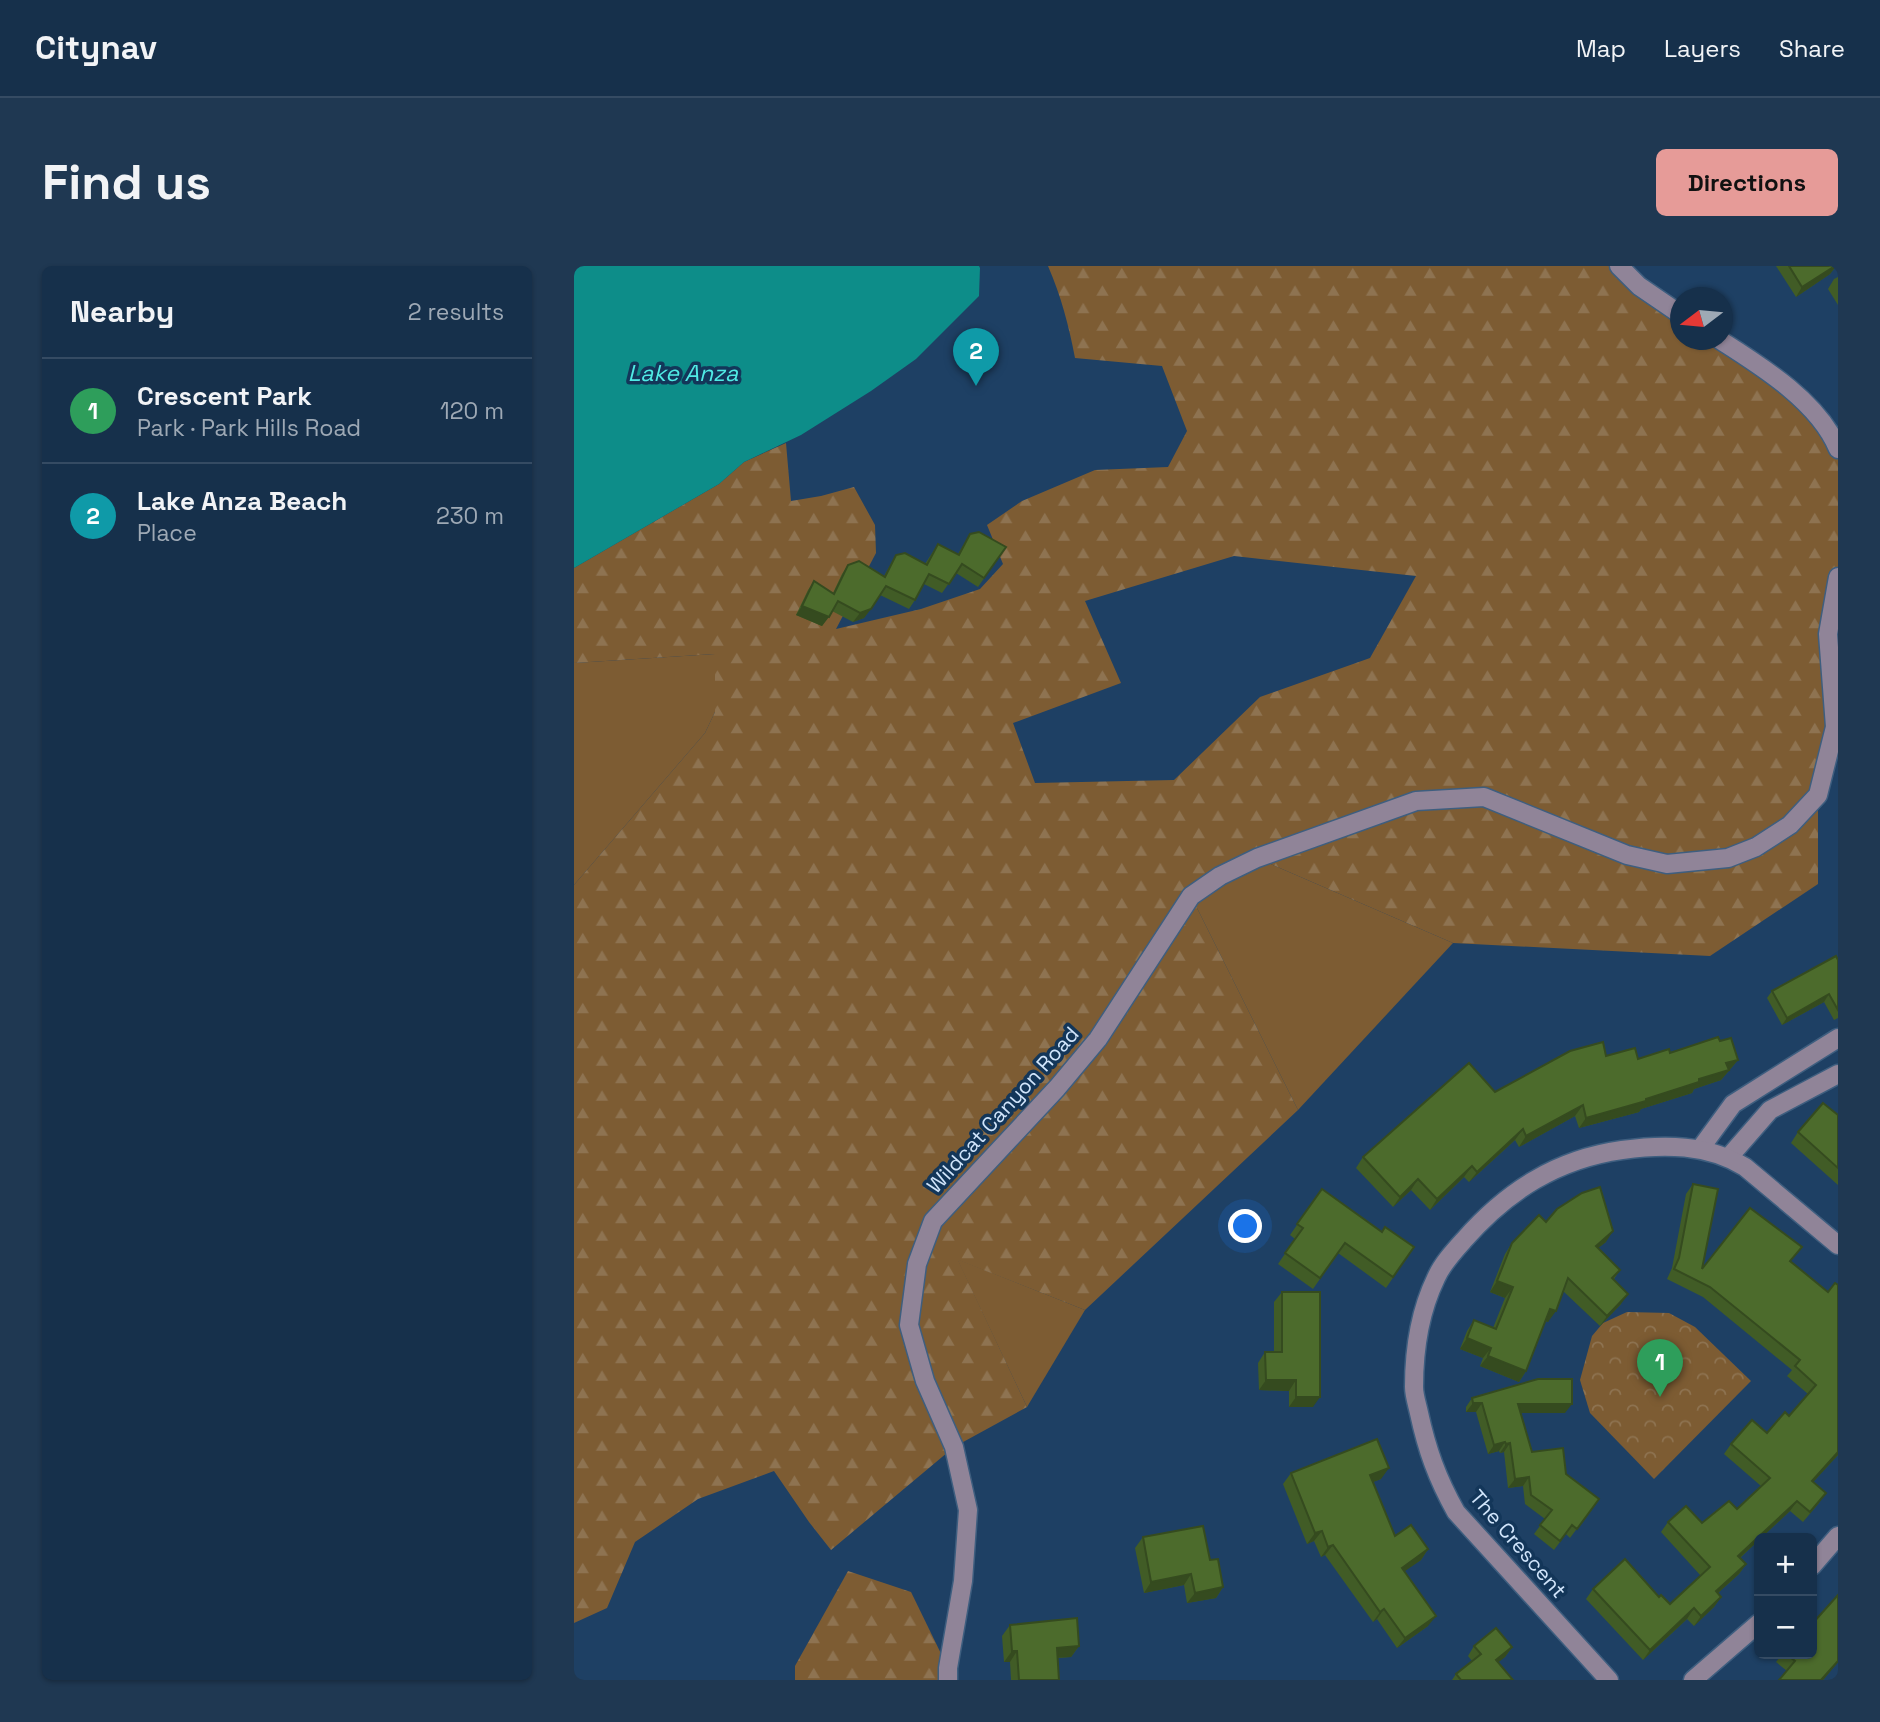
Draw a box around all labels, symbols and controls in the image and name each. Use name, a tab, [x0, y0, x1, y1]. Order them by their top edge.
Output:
text: Citynav	[35, 27, 157, 69]
text: Map	[1576, 33, 1626, 64]
text: Layers	[1664, 33, 1741, 64]
text: Share	[1779, 33, 1845, 64]
button: Directions	[1656, 149, 1838, 216]
text: Find us	[42, 151, 211, 213]
north arrow	[1670, 287, 1733, 350]
text: Nearby	[70, 292, 174, 331]
text: 2 results	[408, 297, 504, 327]
pin: 2	[953, 328, 999, 386]
water label: Lake Anza	[628, 358, 739, 388]
text: Crescent Park	[137, 379, 312, 413]
text: 1	[88, 396, 98, 426]
text: 120 m	[440, 396, 504, 426]
text: Park · Park Hills Road	[137, 413, 361, 443]
text: Lake Anza Beach	[137, 484, 347, 518]
text: 2	[86, 501, 100, 531]
text: 230 m	[436, 501, 504, 531]
text: Place	[137, 518, 197, 548]
street label: Wildcat Canyon Road	[921, 1021, 1085, 1199]
your location	[1228, 1209, 1262, 1243]
pin: 1	[1637, 1339, 1683, 1397]
street label: The Crescent	[1464, 1484, 1573, 1603]
map controls	[1754, 1533, 1817, 1659]
button: +	[1754, 1533, 1817, 1596]
button: −	[1754, 1596, 1817, 1659]

